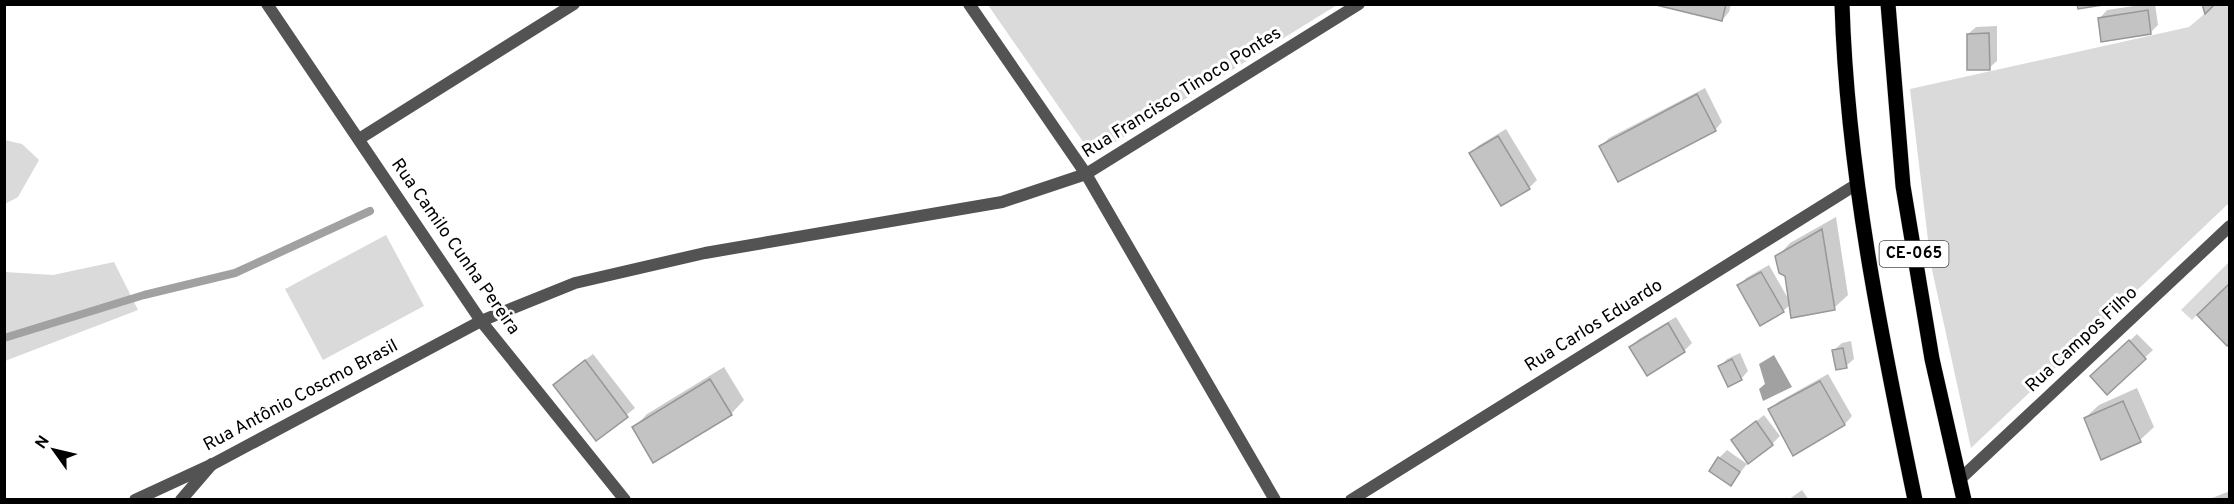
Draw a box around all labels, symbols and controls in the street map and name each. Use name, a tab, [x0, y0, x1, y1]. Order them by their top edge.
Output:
street label: Rua Francisco Tinoco Pontes	[1078, 22, 1286, 164]
street label: Rua Camilo Cunha Pereira	[385, 154, 525, 340]
road number: CE-065	[1880, 241, 1948, 267]
street label: Rua Carlos Eduardo	[1521, 274, 1667, 378]
street label: Rua Campos Filho	[2021, 282, 2143, 398]
street label: Rua Antônio Coscmo Brasil	[200, 335, 402, 457]
north arrow	[24, 420, 84, 480]
text: N	[32, 432, 55, 453]

